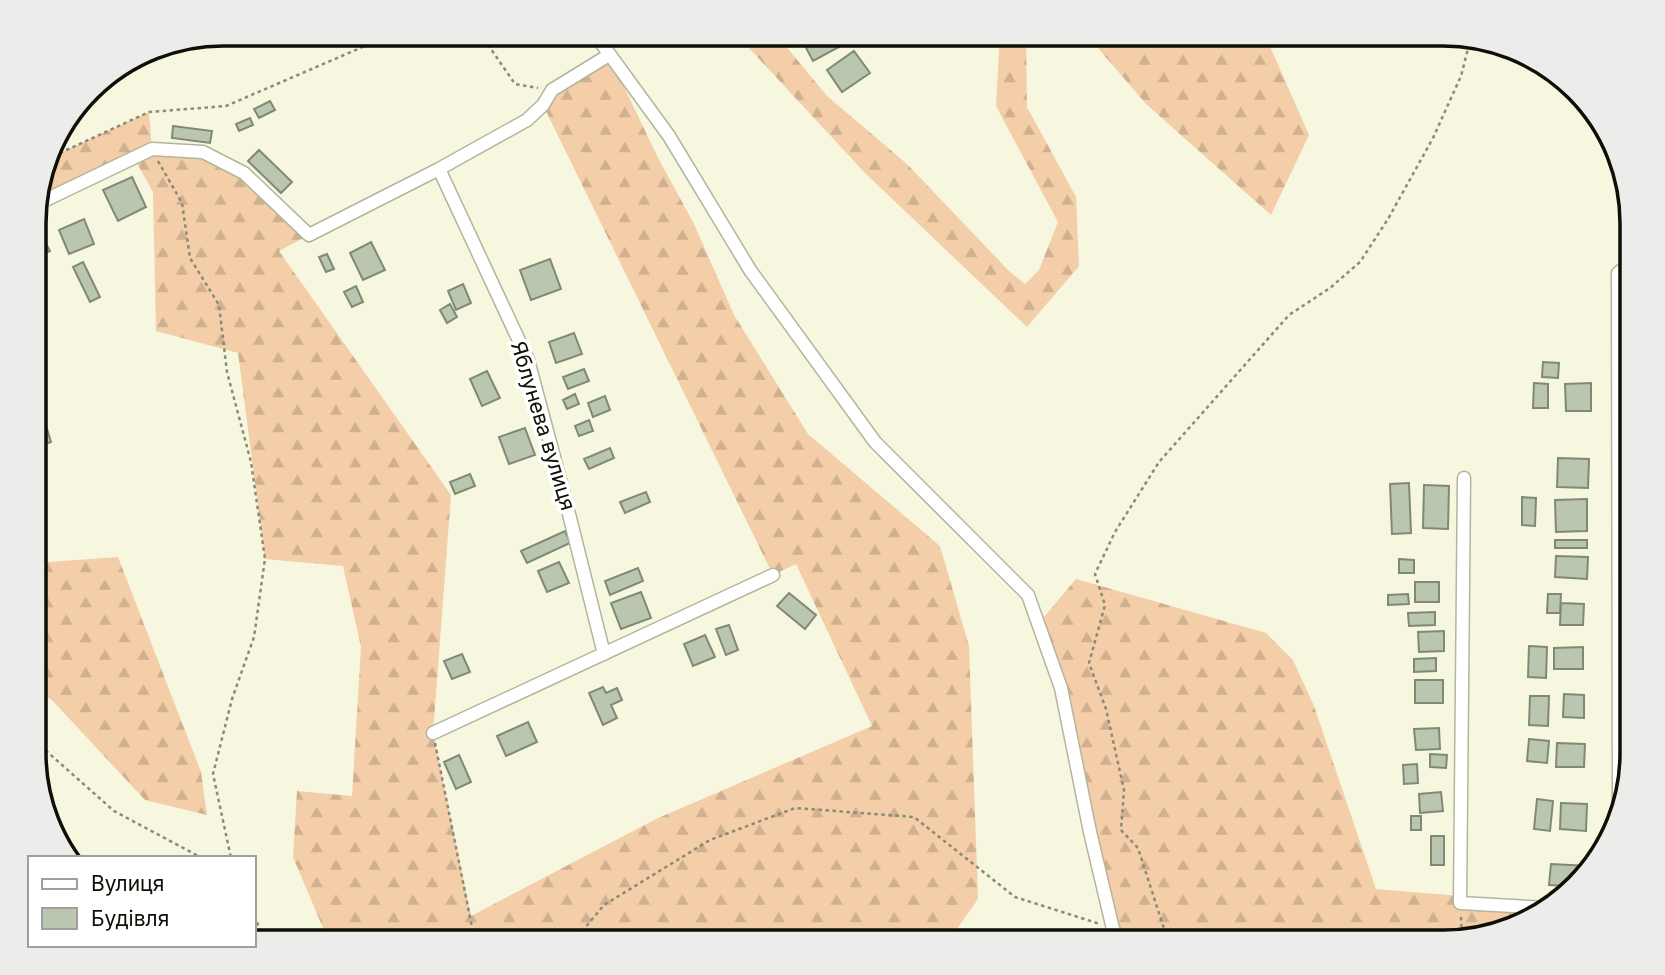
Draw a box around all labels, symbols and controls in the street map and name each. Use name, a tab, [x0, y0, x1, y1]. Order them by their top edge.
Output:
street label: Яблунева вулиця	[506, 338, 581, 513]
legend	[28, 856, 256, 947]
text: Вулиця	[91, 871, 164, 896]
text: Будівля	[91, 906, 169, 931]

